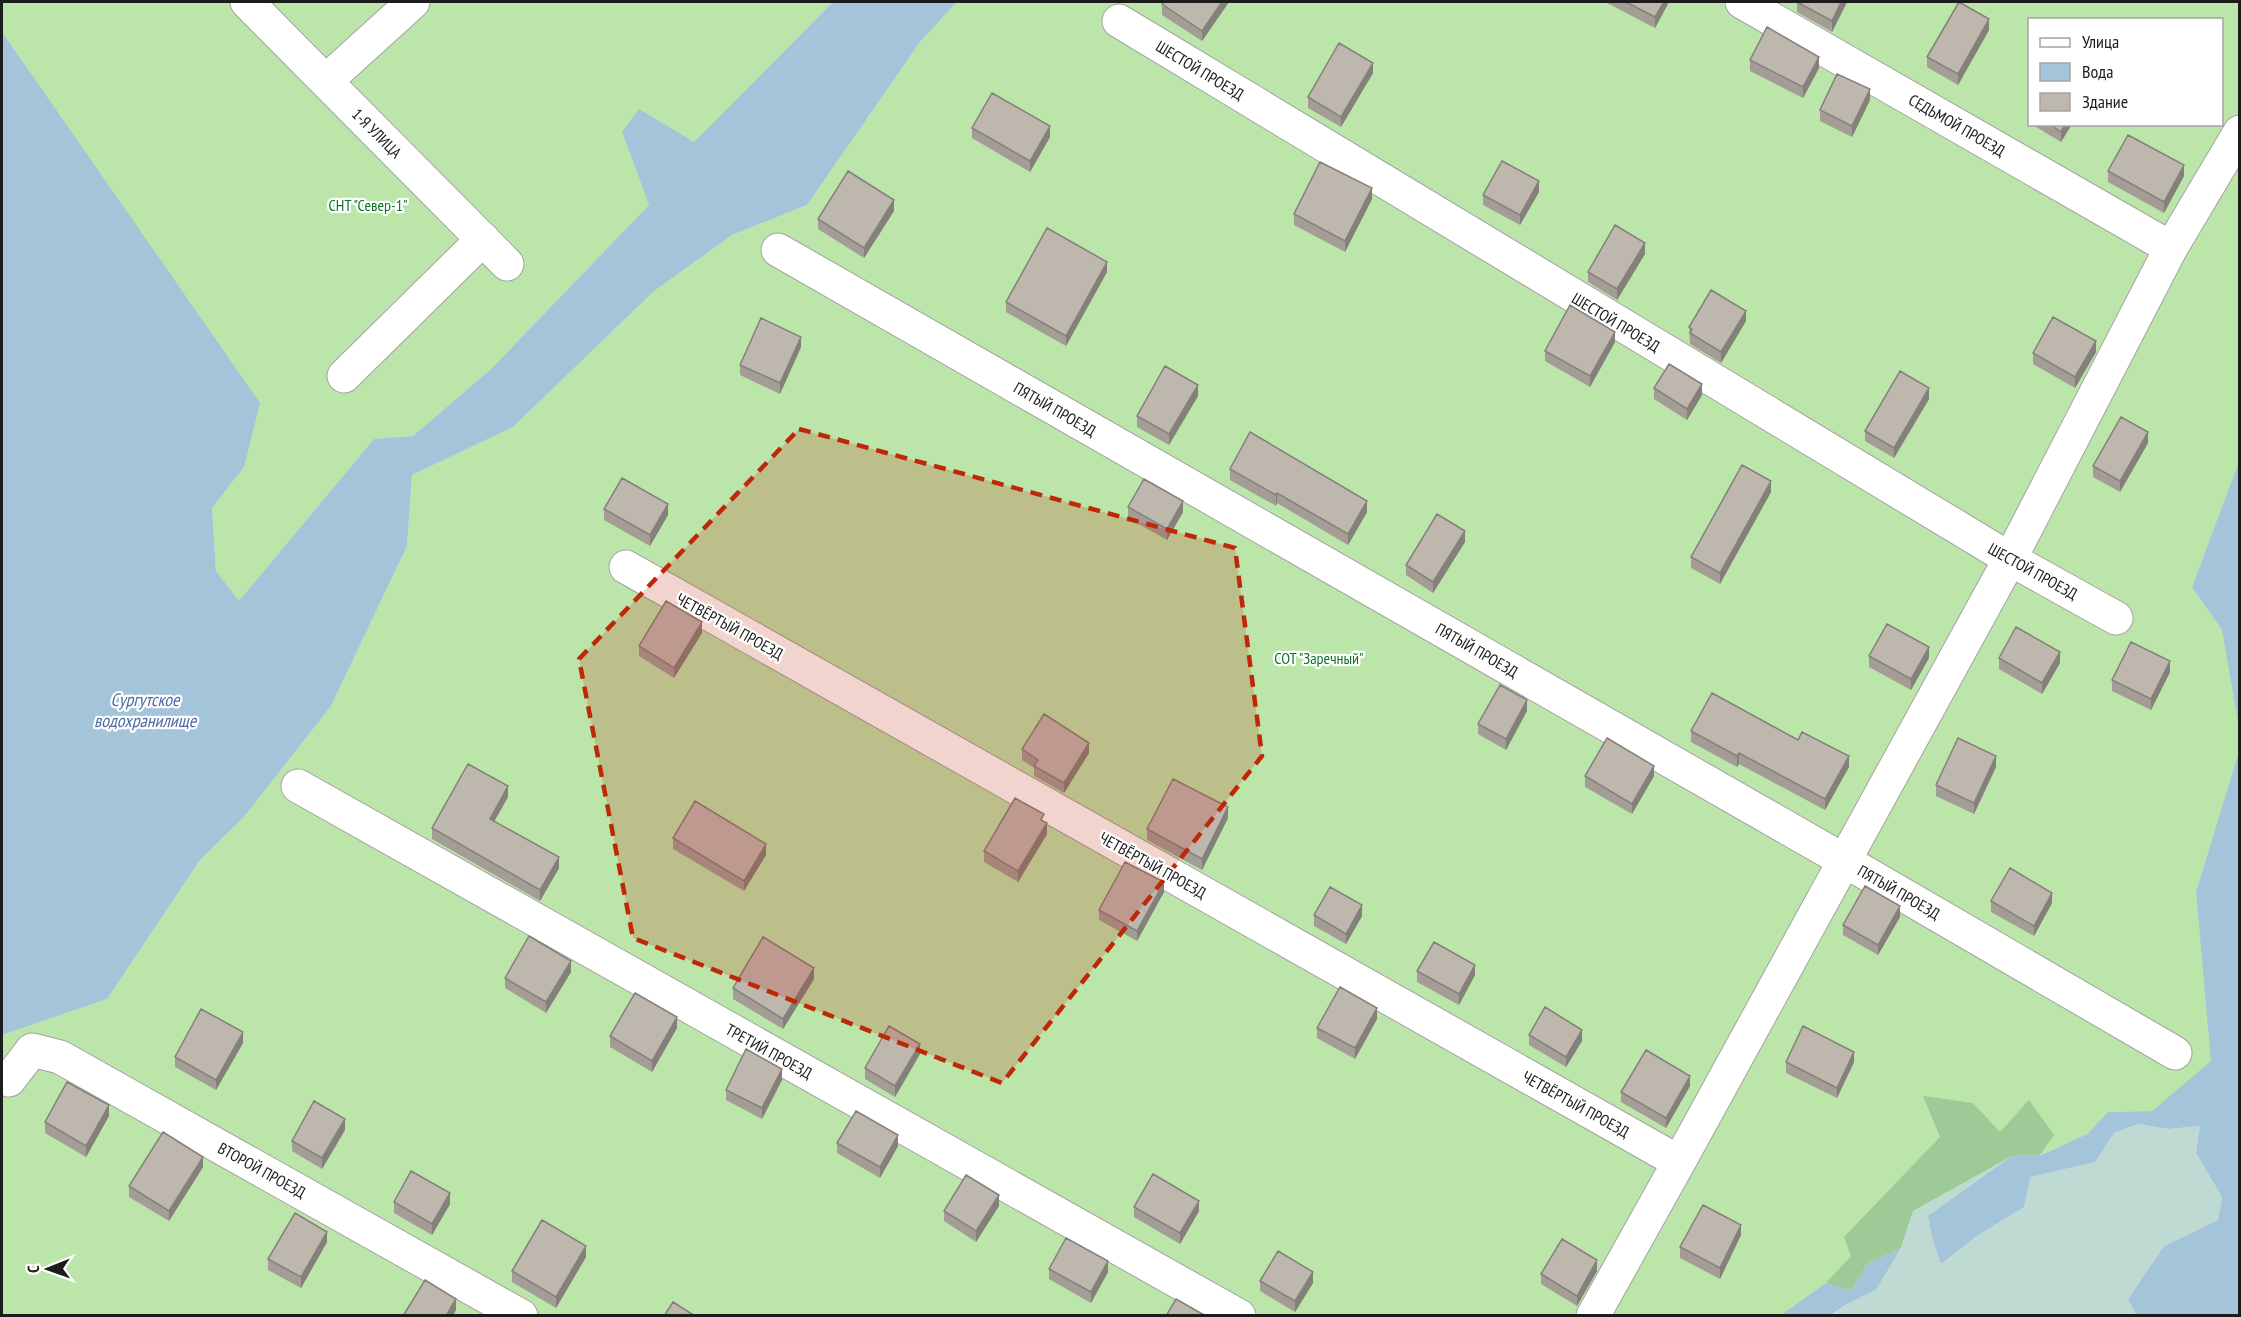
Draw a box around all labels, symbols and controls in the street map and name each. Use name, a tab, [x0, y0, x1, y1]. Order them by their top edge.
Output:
legend	[2028, 18, 2223, 126]
text: Улица	[2082, 30, 2119, 53]
street label: ШЕСТОЙ ПРОЕЗД	[1152, 36, 1248, 104]
text: Вода	[2082, 60, 2113, 83]
street label: СЕДЬМОЙ ПРОЕЗД	[1905, 89, 2009, 161]
text: Здание	[2082, 90, 2128, 113]
street label: 1-Я УЛИЦА	[348, 104, 406, 162]
park label: СНТ "Север-1"	[328, 195, 408, 215]
street label: ШЕСТОЙ ПРОЕЗД	[1568, 288, 1664, 356]
street label: ПЯТЫЙ ПРОЕЗД	[1010, 377, 1100, 441]
street label: ШЕСТОЙ ПРОЕЗД	[1985, 538, 2081, 604]
street label: ЧЕТВЁРТЫЙ ПРОЕЗД	[673, 588, 787, 664]
street label: ПЯТЫЙ ПРОЕЗД	[1432, 618, 1522, 682]
park label: СОТ "Заречный"	[1274, 648, 1364, 668]
water label: Сургутское водохранилище	[94, 688, 198, 732]
street label: ЧЕТВЁРТЫЙ ПРОЕЗД	[1096, 827, 1210, 903]
street label: ПЯТЫЙ ПРОЕЗД	[1854, 860, 1944, 924]
street label: ТРЕТИЙ ПРОЕЗД	[722, 1019, 816, 1083]
street label: ЧЕТВЁРТЫЙ ПРОЕЗД	[1519, 1066, 1633, 1142]
street label: ВТОРОЙ ПРОЕЗД	[215, 1138, 310, 1202]
north arrow	[18, 1239, 78, 1299]
text: С	[23, 1265, 43, 1273]

